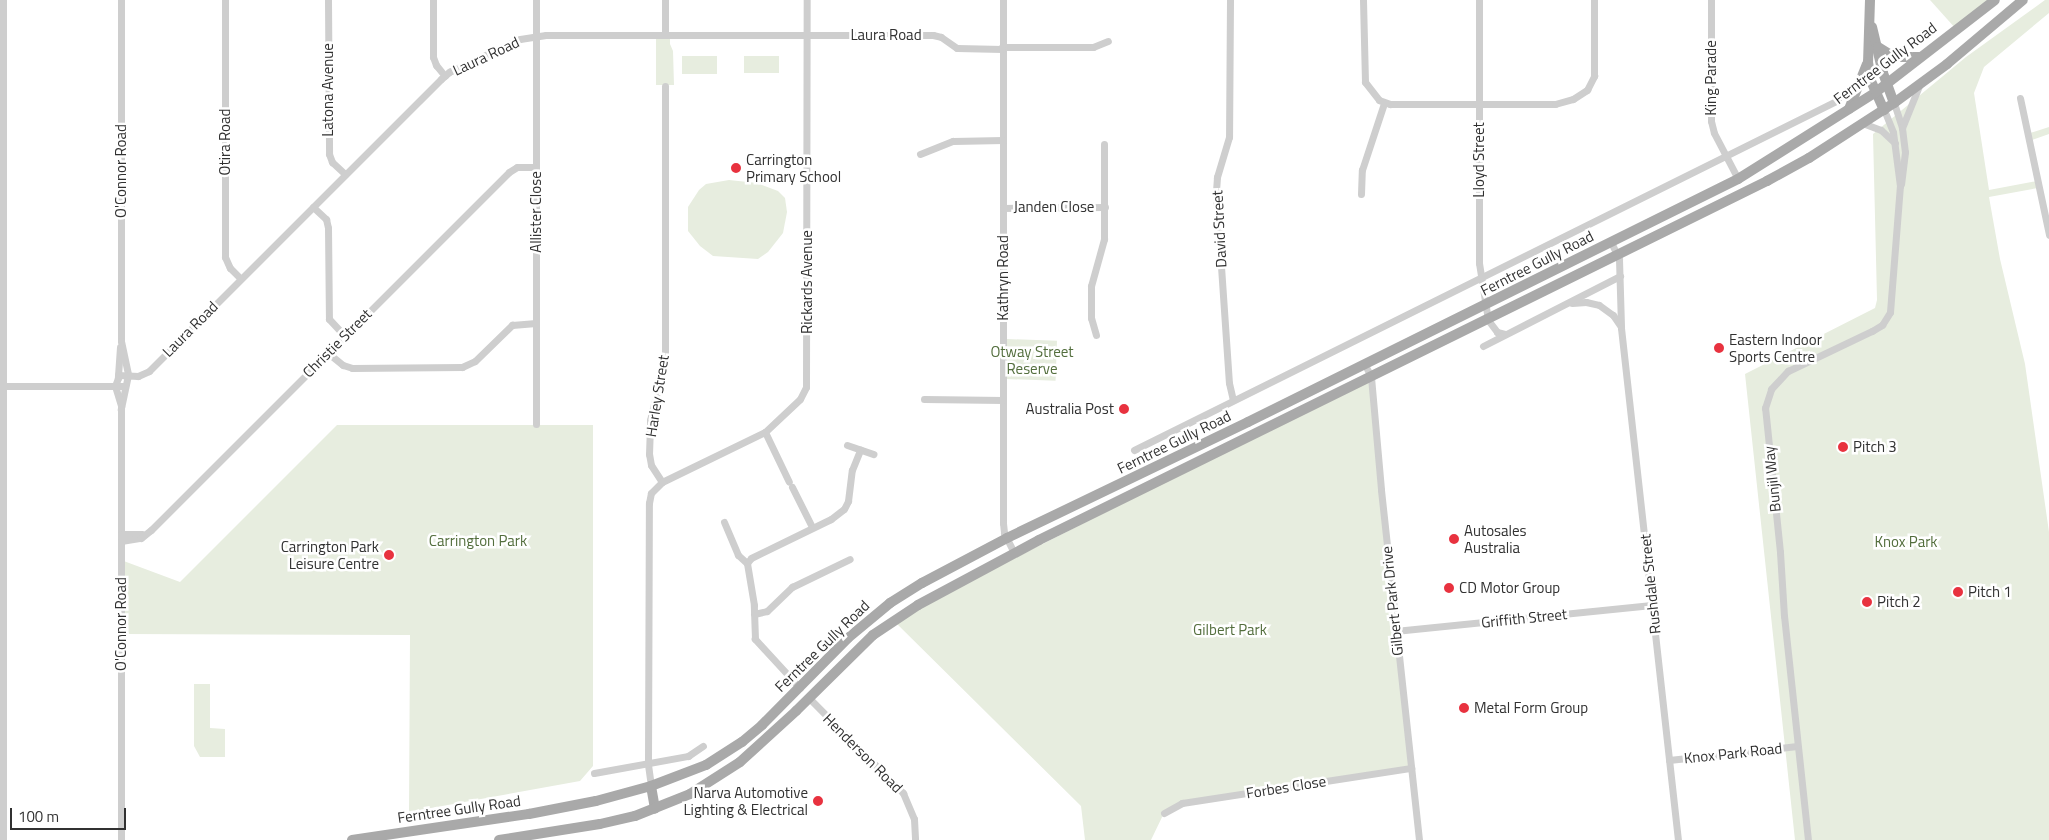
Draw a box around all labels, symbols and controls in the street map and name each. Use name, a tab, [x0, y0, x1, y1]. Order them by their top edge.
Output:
street label: Ferntree Gully Road	[1830, 18, 1940, 108]
street label: Laura Road	[850, 26, 922, 44]
street label: Laura Road	[450, 33, 522, 79]
street label: King Parade	[1702, 40, 1720, 116]
street label: Latona Avenue	[319, 43, 337, 137]
street label: Otira Road	[216, 109, 234, 175]
street label: Lloyd Street	[1470, 122, 1488, 198]
street label: O'Connor Road	[112, 124, 130, 218]
place label: Carrington Primary School	[746, 150, 841, 185]
marker: Carrington Primary School	[730, 162, 742, 174]
street label: Allister Close	[527, 171, 545, 253]
street label: David Street	[1208, 190, 1230, 268]
street label: Janden Close	[1014, 198, 1094, 216]
street label: Ferntree Gully Road	[1478, 227, 1596, 299]
street label: Rickards Avenue	[798, 230, 816, 334]
street label: Kathryn Road	[994, 235, 1012, 321]
street label: Laura Road	[158, 297, 222, 361]
street label: Christie Street	[299, 305, 375, 381]
place label: Eastern Indoor Sports Centre	[1729, 330, 1822, 365]
park label: Otway Street Reserve	[990, 342, 1074, 377]
marker: Eastern Indoor Sports Centre	[1713, 342, 1725, 354]
street label: Harley Street	[642, 354, 672, 438]
place label: Australia Post	[1026, 400, 1114, 418]
marker: Australia Post	[1118, 403, 1130, 415]
street label: Ferntree Gully Road	[1114, 407, 1234, 477]
place label: Pitch 3	[1853, 438, 1897, 456]
marker: Pitch 3	[1837, 441, 1849, 453]
street label: Bunjil Way	[1760, 445, 1784, 513]
place label: Autosales Australia	[1464, 521, 1527, 556]
park label: Carrington Park	[429, 532, 527, 550]
marker: Autosales Australia	[1448, 533, 1460, 545]
street label: Rushdale Street	[1636, 533, 1664, 635]
park label: Knox Park	[1874, 533, 1938, 551]
place label: Carrington Park Leisure Centre	[281, 537, 379, 572]
street label: Gilbert Park Drive	[1377, 545, 1407, 657]
marker: Carrington Park Leisure Centre	[383, 549, 395, 561]
street label: O'Connor Road	[112, 577, 130, 671]
place label: CD Motor Group	[1459, 579, 1560, 597]
marker: CD Motor Group	[1443, 582, 1455, 594]
place label: Pitch 1	[1968, 583, 2012, 601]
marker: Pitch 1	[1952, 586, 1964, 598]
place label: Pitch 2	[1877, 593, 1921, 611]
street label: Ferntree Gully Road	[771, 596, 873, 696]
marker: Pitch 2	[1861, 596, 1873, 608]
street label: Griffith Street	[1480, 605, 1568, 631]
park label: Gilbert Park	[1193, 621, 1267, 639]
place label: Metal Form Group	[1474, 699, 1588, 717]
marker: Metal Form Group	[1458, 702, 1470, 714]
street label: Henderson Road	[819, 709, 907, 797]
street label: Knox Park Road	[1683, 739, 1783, 767]
street label: Forbes Close	[1245, 772, 1327, 802]
place label: Narva Automotive Lighting & Electrical	[683, 783, 808, 818]
street label: Ferntree Gully Road	[396, 791, 522, 827]
marker: Narva Automotive Lighting & Electrical	[812, 795, 824, 807]
scale bar	[12, 798, 129, 830]
text: 100 m	[18, 805, 59, 828]

